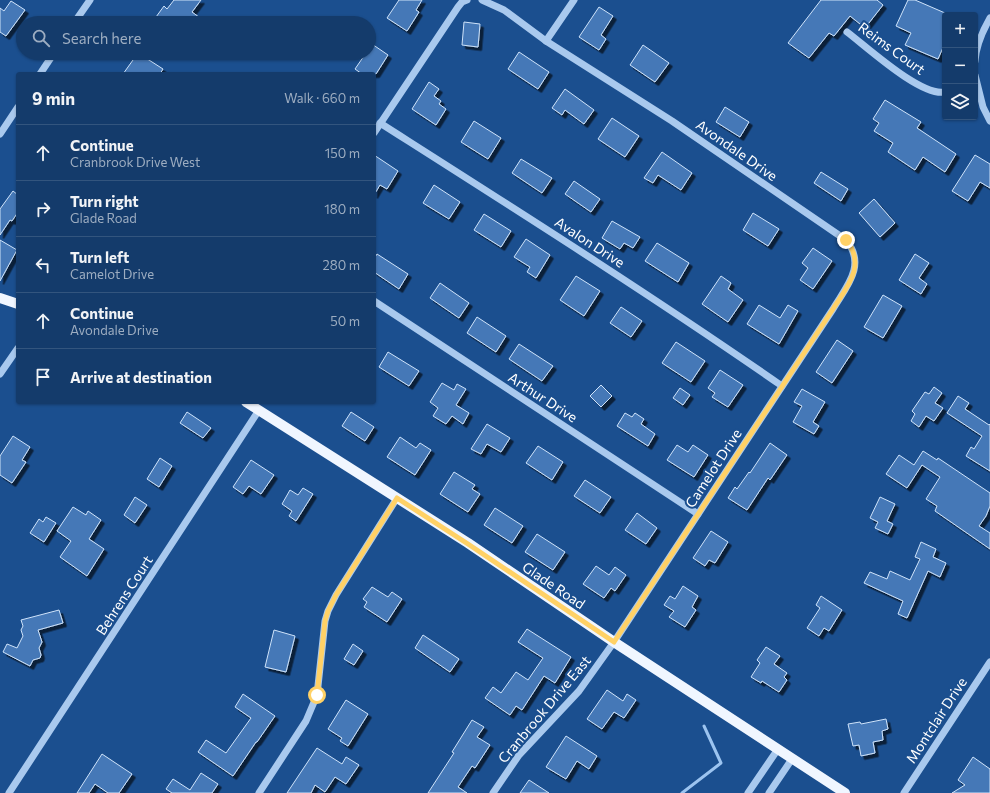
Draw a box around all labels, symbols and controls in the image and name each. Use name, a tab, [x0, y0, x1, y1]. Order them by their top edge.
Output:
map controls	[942, 12, 978, 120]
button: +	[942, 12, 978, 48]
search box	[16, 16, 376, 60]
street label: Reims Court	[855, 18, 929, 78]
icon: search	[30, 27, 52, 49]
text: Search here	[62, 29, 141, 47]
button: −	[942, 48, 978, 84]
button: layers	[942, 84, 978, 120]
text: 9 min	[32, 88, 75, 109]
text: Walk · 660 m	[284, 90, 360, 106]
street label: Avondale Drive	[693, 116, 781, 184]
text: Continue	[70, 136, 134, 154]
icon: ahead	[32, 142, 54, 164]
text: 150 m	[325, 145, 360, 161]
text: Cranbrook Drive West	[70, 154, 200, 170]
text: Turn right	[70, 192, 139, 210]
icon: right	[32, 198, 54, 220]
text: 180 m	[324, 201, 360, 217]
text: Glade Road	[70, 210, 137, 226]
street label: Avalon Drive	[552, 213, 628, 271]
route end	[837, 231, 855, 249]
text: Turn left	[70, 248, 129, 266]
icon: left	[32, 254, 54, 276]
text: 280 m	[323, 257, 360, 273]
text: Camelot Drive	[70, 266, 154, 282]
text: Continue	[70, 304, 134, 322]
icon: ahead	[32, 310, 54, 332]
text: 50 m	[330, 313, 360, 329]
text: Avondale Drive	[70, 322, 159, 338]
icon: arrive	[32, 366, 54, 388]
text: Arrive at destination	[70, 368, 212, 386]
street label: Arthur Drive	[505, 368, 581, 426]
street label: Camelot Drive	[681, 425, 745, 511]
street label: Behrens Court	[92, 552, 156, 638]
street label: Glade Road	[519, 558, 589, 612]
street label: Cranbrook Drive East	[494, 652, 594, 766]
street label: Montclair Drive	[902, 674, 970, 766]
route start	[308, 686, 326, 704]

